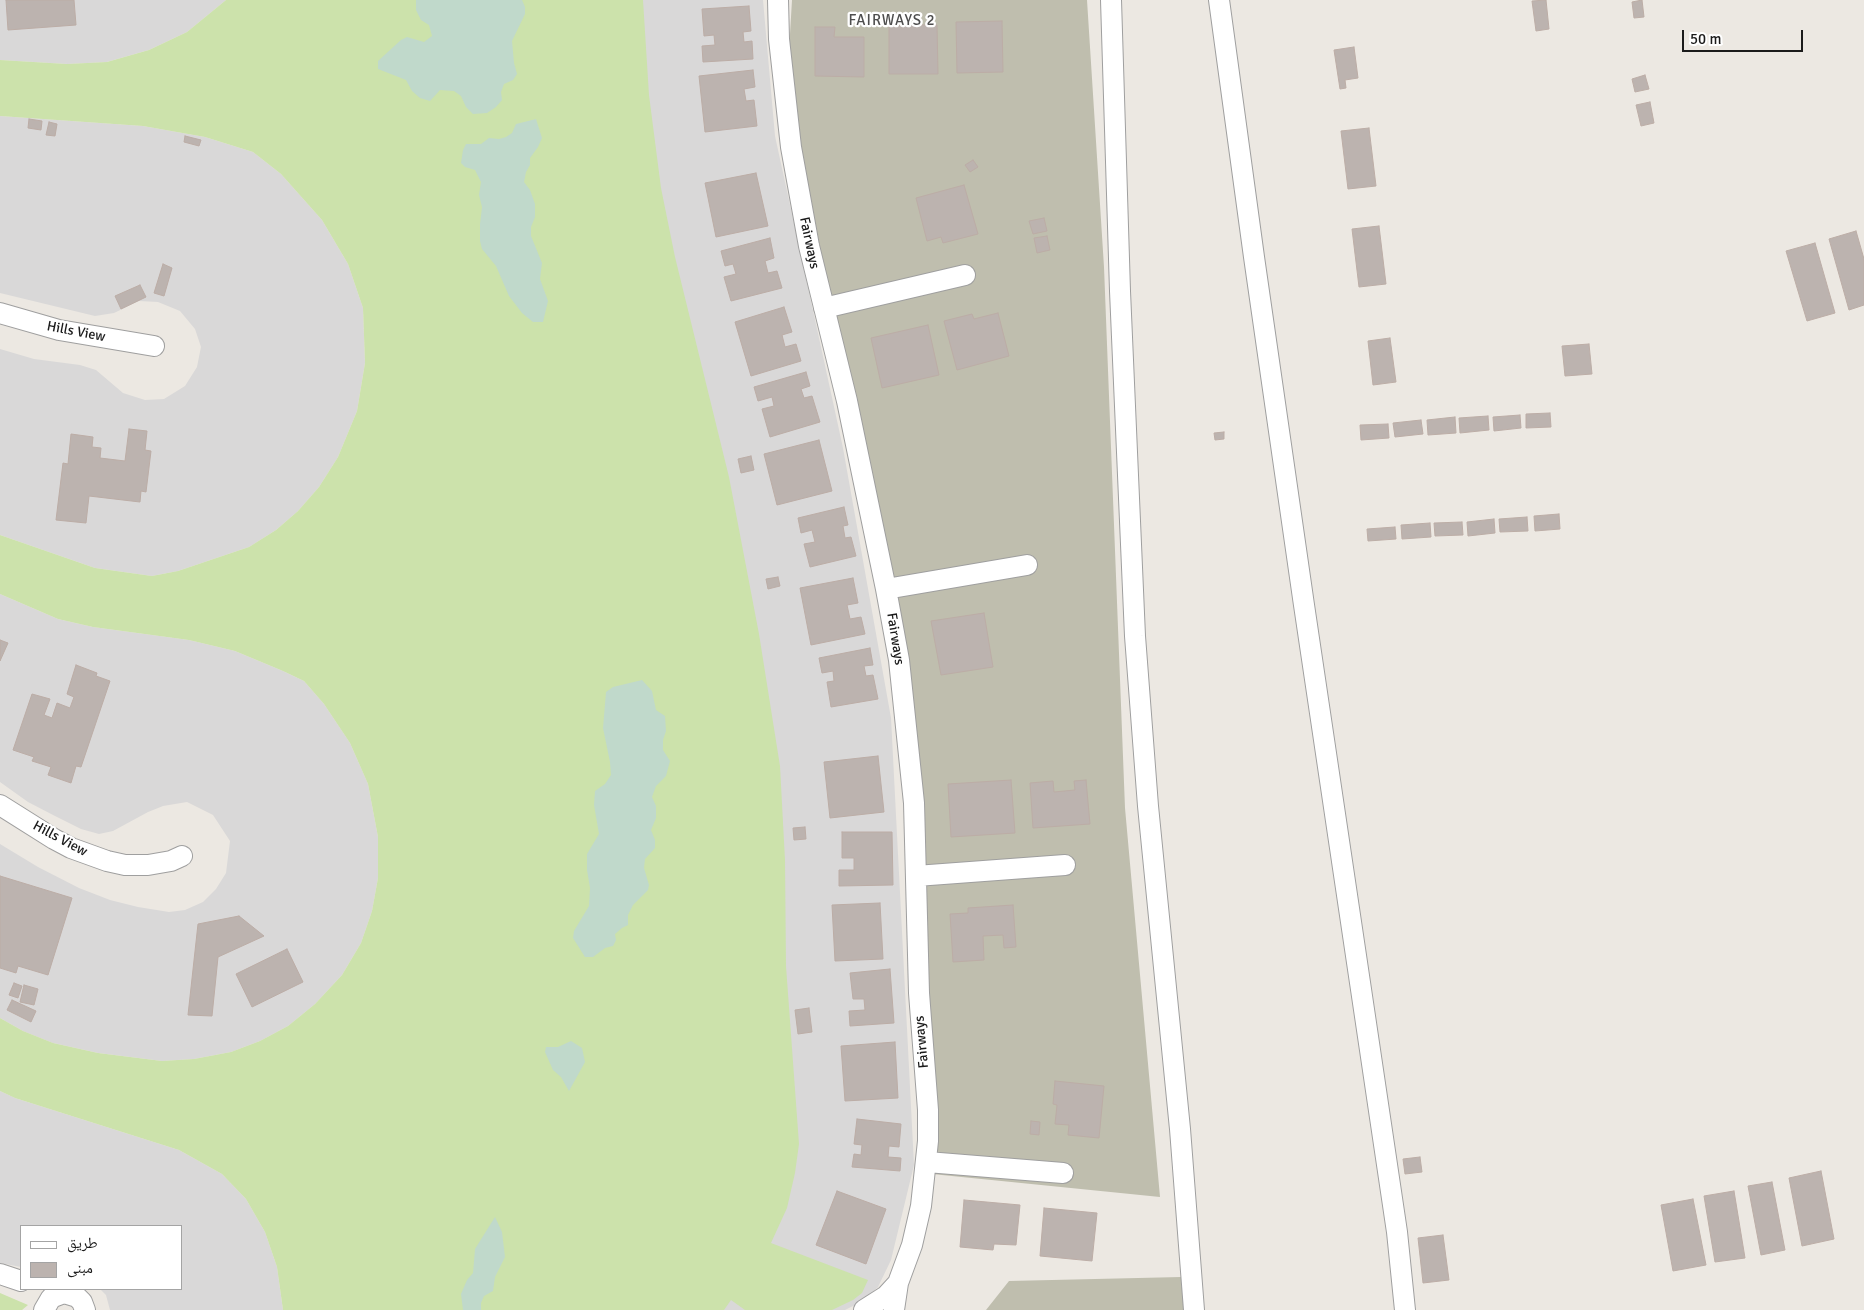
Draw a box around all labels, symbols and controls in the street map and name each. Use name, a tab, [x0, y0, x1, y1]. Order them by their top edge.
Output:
district label: FAIRWAYS 2	[847, 12, 937, 30]
scale bar	[1684, 20, 1805, 52]
text: 50 m	[1690, 30, 1721, 48]
street label: Fairways	[795, 215, 823, 271]
street label: Hills View	[45, 318, 107, 346]
street label: Fairways	[883, 612, 907, 666]
street label: Hills View	[30, 818, 90, 860]
street label: Fairways	[911, 1015, 933, 1069]
legend	[20, 1225, 182, 1290]
text: طريق	[67, 1234, 98, 1252]
text: مبنى	[67, 1259, 93, 1277]

